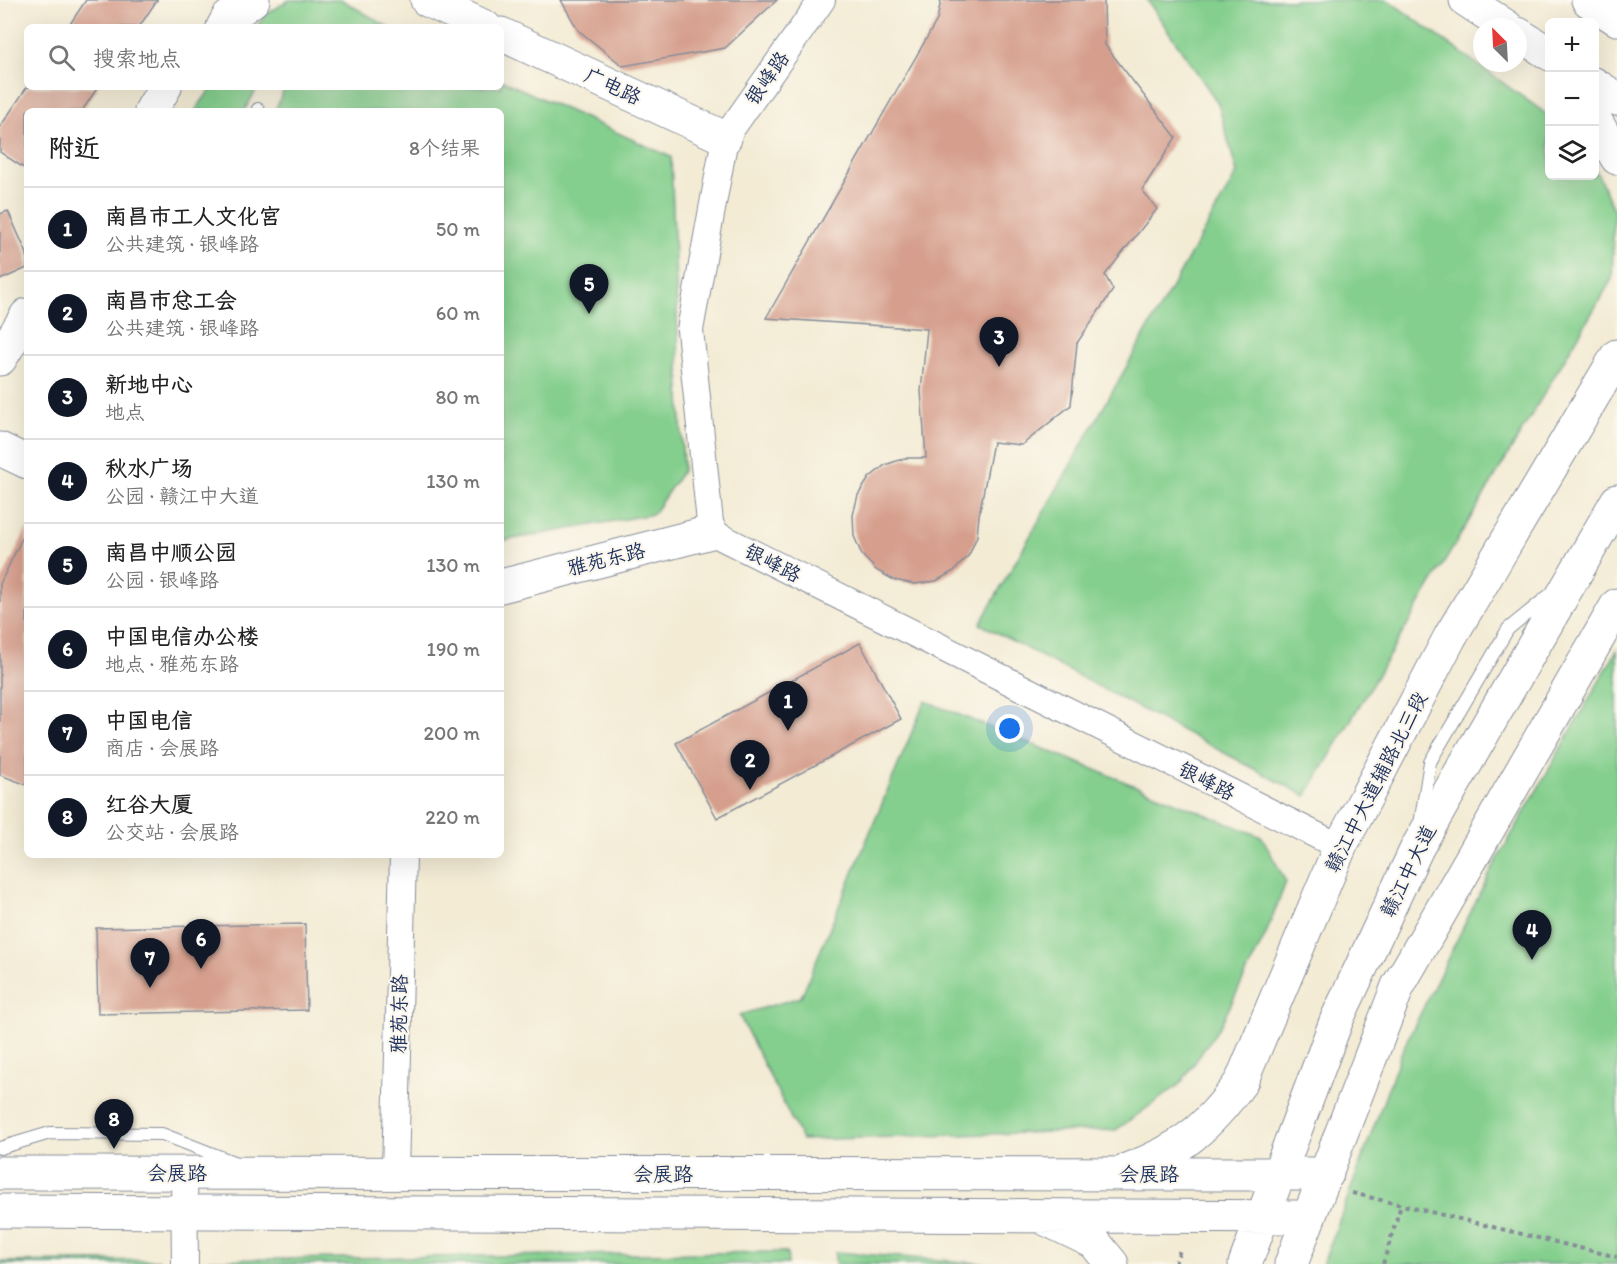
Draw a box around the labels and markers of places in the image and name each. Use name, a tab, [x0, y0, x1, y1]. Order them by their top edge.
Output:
pin: 5	[570, 264, 608, 314]
pin: 3	[980, 318, 1018, 367]
pin: 1	[768, 682, 808, 731]
pin: 2	[730, 740, 770, 790]
pin: 4	[1512, 910, 1552, 960]
pin: 6	[182, 920, 220, 969]
pin: 7	[130, 938, 170, 988]
pin: 8	[94, 1100, 134, 1149]

